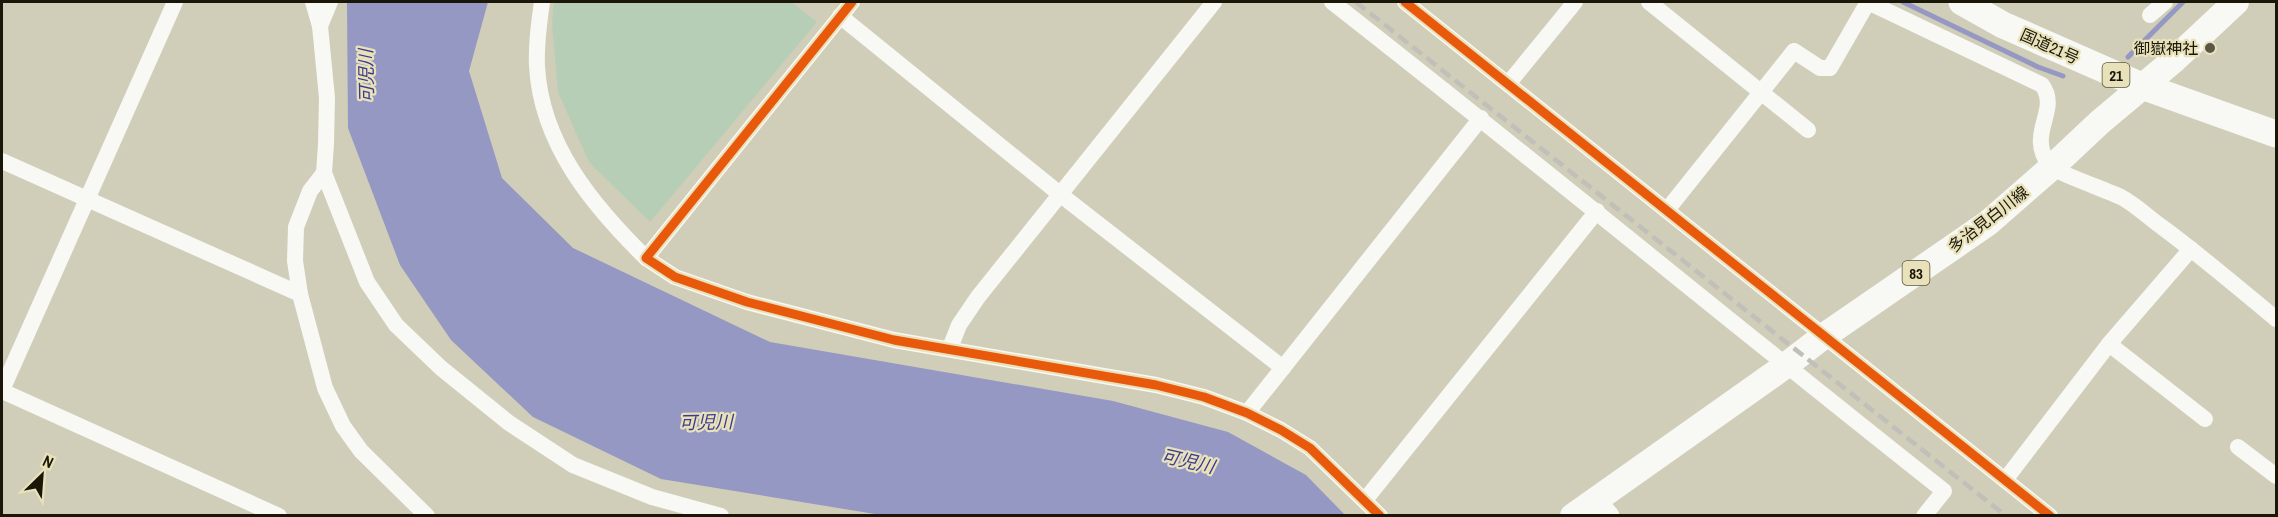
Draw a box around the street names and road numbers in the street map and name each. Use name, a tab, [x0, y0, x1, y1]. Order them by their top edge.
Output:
street label: 国道21号	[2017, 23, 2083, 69]
road number: 21	[2102, 63, 2130, 87]
street label: 多治見白川線	[1943, 181, 2033, 257]
road number: 83	[1902, 261, 1930, 285]

